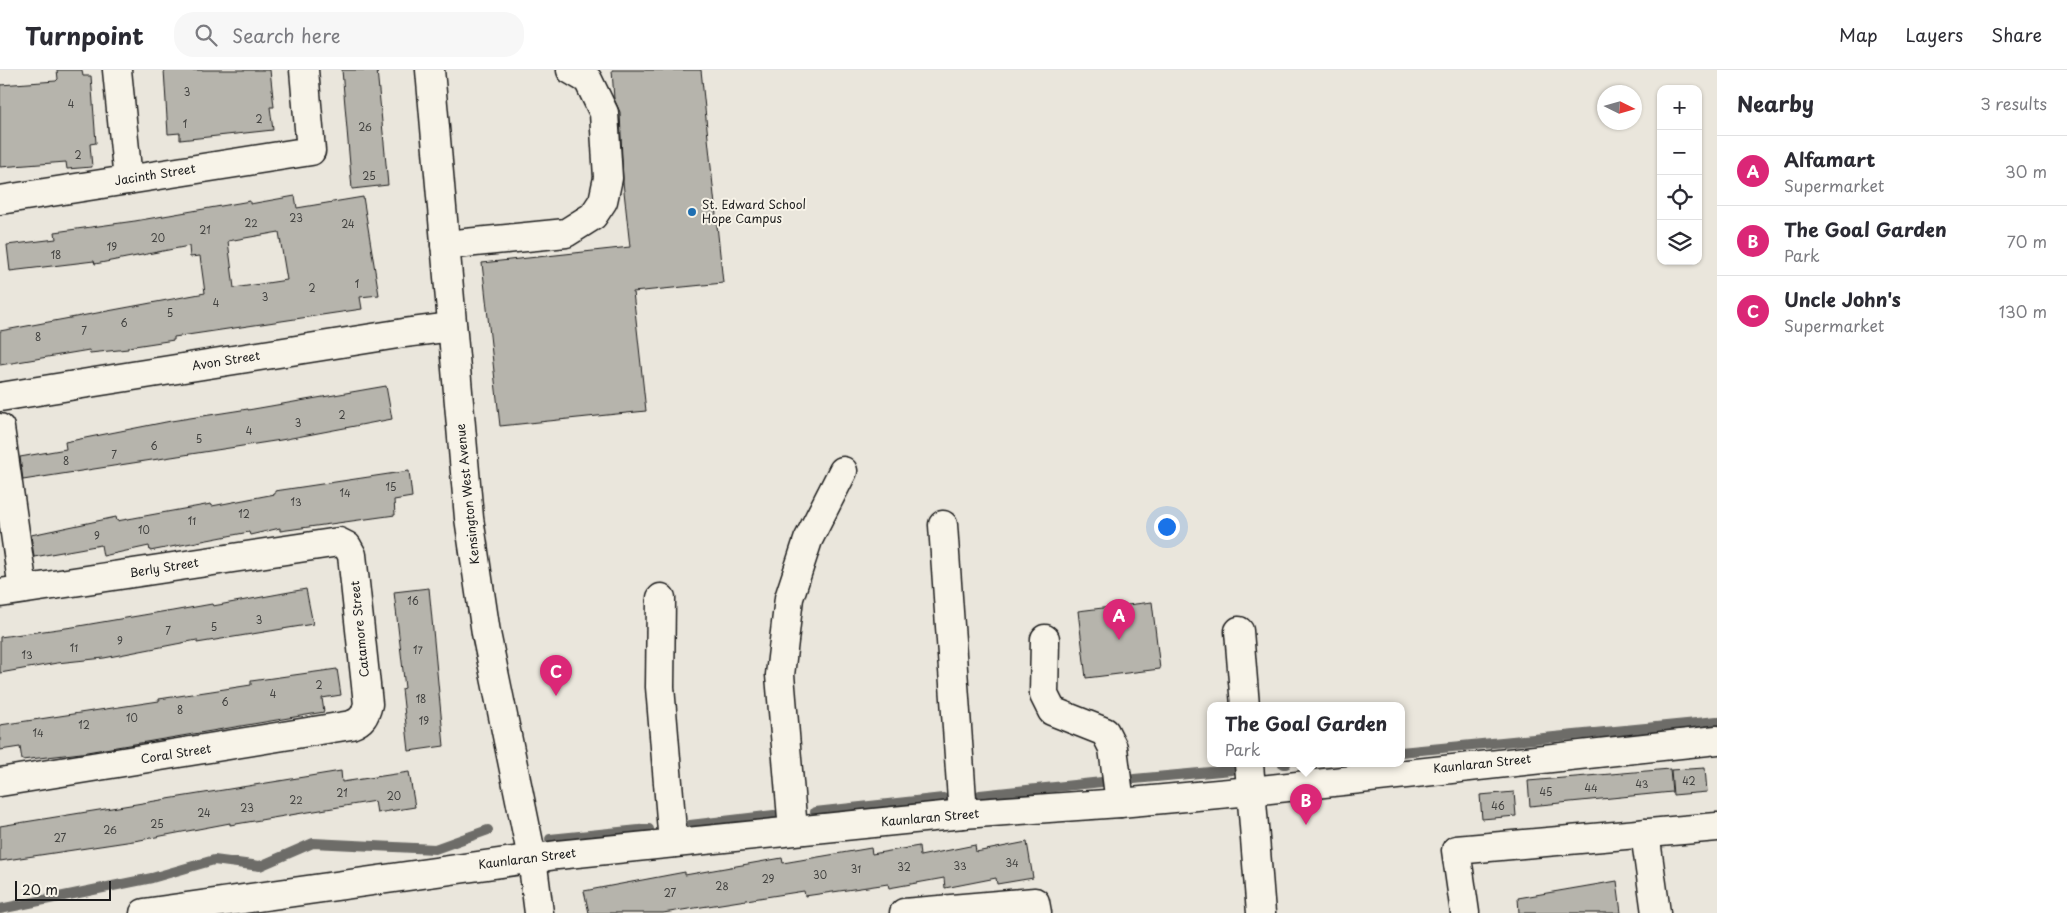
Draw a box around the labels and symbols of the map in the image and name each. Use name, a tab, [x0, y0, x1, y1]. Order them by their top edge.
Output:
house number: 3	[184, 84, 190, 99]
north arrow	[1597, 85, 1642, 130]
house number: 4	[68, 96, 75, 111]
house number: 2	[255, 111, 263, 126]
house number: 1	[183, 116, 187, 131]
house number: 26	[358, 119, 372, 134]
house number: 2	[74, 147, 82, 162]
street label: Jacinth Street	[113, 159, 197, 189]
house number: 25	[362, 168, 376, 183]
place label: St. Edward School Hope Campus	[702, 195, 806, 227]
marker: St. Edward School Hope Campus	[686, 206, 698, 218]
house number: 23	[289, 210, 303, 225]
house number: 22	[244, 215, 258, 230]
house number: 24	[341, 216, 355, 231]
house number: 21	[199, 222, 211, 237]
house number: 20	[151, 230, 165, 245]
house number: 19	[107, 239, 117, 254]
house number: 18	[51, 247, 61, 262]
house number: 1	[355, 276, 359, 291]
house number: 2	[308, 280, 316, 295]
house number: 3	[262, 289, 268, 304]
house number: 4	[213, 295, 220, 310]
house number: 5	[167, 305, 173, 320]
house number: 6	[120, 315, 128, 330]
house number: 7	[81, 323, 87, 338]
house number: 8	[35, 329, 41, 344]
street label: Avon Street	[191, 346, 261, 374]
house number: 2	[338, 407, 346, 422]
house number: 3	[295, 415, 301, 430]
street label: Kensington West Avenue	[451, 422, 483, 565]
house number: 4	[246, 423, 253, 438]
house number: 5	[196, 431, 202, 446]
house number: 6	[150, 438, 158, 453]
house number: 7	[111, 447, 117, 462]
house number: 8	[63, 453, 69, 468]
house number: 15	[386, 479, 396, 494]
house number: 14	[339, 485, 351, 500]
house number: 13	[290, 494, 302, 509]
house number: 12	[238, 506, 250, 521]
house number: 11	[188, 513, 196, 528]
your location	[1154, 514, 1180, 540]
house number: 10	[138, 522, 150, 537]
house number: 9	[94, 528, 100, 543]
street label: Berly Street	[128, 553, 200, 581]
street label: Catamore Street	[345, 580, 373, 678]
house number: 16	[407, 593, 419, 608]
pin: A	[1103, 599, 1135, 640]
house number: 3	[256, 612, 262, 627]
house number: 5	[211, 619, 217, 634]
house number: 7	[165, 623, 171, 638]
house number: 9	[117, 633, 123, 648]
house number: 11	[70, 640, 78, 655]
house number: 17	[413, 642, 424, 657]
house number: 13	[21, 647, 33, 662]
pin: C	[540, 655, 572, 696]
house number: 2	[315, 677, 323, 692]
house number: 4	[270, 686, 277, 701]
house number: 18	[416, 691, 426, 706]
house number: 6	[221, 694, 229, 709]
house number: 8	[177, 702, 183, 717]
house number: 10	[126, 710, 138, 725]
house number: 19	[419, 713, 429, 728]
house number: 12	[78, 717, 90, 732]
house number: 14	[32, 725, 44, 740]
street label: Coral Street	[139, 739, 212, 767]
street label: Kaunlaran Street	[1432, 749, 1532, 777]
house number: 42	[1682, 773, 1696, 788]
house number: 43	[1636, 776, 1649, 791]
house number: 44	[1584, 780, 1598, 795]
pin: B	[1290, 784, 1322, 825]
house number: 45	[1540, 784, 1552, 799]
house number: 21	[336, 785, 348, 800]
house number: 20	[387, 788, 401, 803]
house number: 22	[289, 792, 303, 807]
house number: 46	[1491, 798, 1505, 813]
house number: 23	[240, 800, 254, 815]
street label: Kaunlaran Street	[880, 804, 980, 830]
house number: 24	[197, 805, 211, 820]
house number: 25	[150, 816, 164, 831]
house number: 26	[103, 822, 117, 837]
house number: 27	[54, 830, 67, 845]
street label: Kaunlaran Street	[477, 843, 577, 873]
house number: 34	[1005, 855, 1019, 870]
house number: 33	[953, 858, 967, 873]
house number: 32	[897, 859, 911, 874]
house number: 31	[851, 861, 861, 876]
house number: 30	[813, 867, 827, 882]
house number: 29	[762, 871, 775, 886]
scale bar	[15, 878, 111, 901]
house number: 28	[715, 878, 729, 893]
house number: 27	[664, 885, 677, 900]

